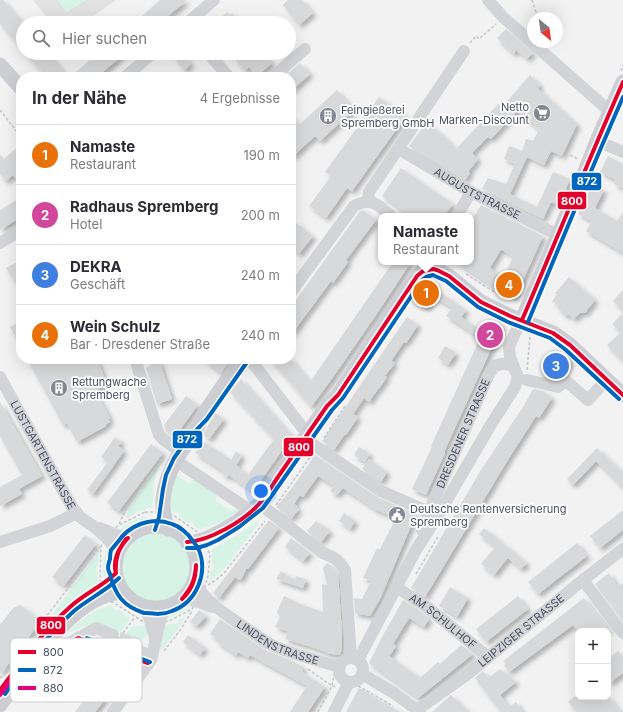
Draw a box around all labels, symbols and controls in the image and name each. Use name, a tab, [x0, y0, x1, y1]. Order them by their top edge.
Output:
north arrow	[527, 12, 563, 48]
search box	[16, 16, 296, 60]
icon: search	[30, 27, 52, 49]
text: Hier suchen	[62, 29, 147, 48]
text: In der Nähe	[32, 88, 127, 108]
text: 4 Ergebnisse	[200, 90, 280, 106]
place label: Netto Marken-Discount	[439, 100, 529, 127]
place label: Feingießerei Spremberg GmbH	[341, 103, 435, 130]
supermarket icon: Netto Marken-Discount	[532, 103, 552, 123]
building icon: Feingießerei Spremberg GmbH	[318, 106, 338, 126]
text: Namaste	[70, 137, 135, 156]
text: 1	[42, 147, 48, 163]
text: 190 m	[243, 147, 280, 163]
text: Restaurant	[70, 156, 136, 172]
street label: AUGUSTSTRASSE	[432, 165, 523, 222]
line badge: 872	[571, 172, 602, 191]
text: 872	[577, 174, 597, 188]
line badge: 800	[557, 191, 587, 210]
text: 800	[561, 194, 583, 208]
text: Radhaus Spremberg	[70, 197, 219, 216]
text: 2	[41, 207, 49, 223]
text: 200 m	[241, 207, 280, 223]
popup	[378, 213, 474, 265]
text: Hotel	[70, 216, 102, 232]
text: Namaste	[393, 222, 458, 241]
text: Restaurant	[393, 241, 459, 257]
text: DEKRA	[70, 257, 122, 276]
text: 3	[41, 267, 49, 283]
text: 240 m	[241, 267, 280, 283]
pin: 4	[496, 270, 522, 300]
text: Geschäft	[70, 276, 125, 292]
pin: 1	[413, 278, 439, 308]
text: Wein Schulz	[70, 317, 161, 336]
pin: 2	[477, 320, 503, 350]
text: 4	[41, 327, 49, 343]
text: 240 m	[241, 327, 280, 343]
text: Bar · Dresdener Straße	[70, 336, 210, 352]
pin: 3	[543, 351, 569, 381]
place label: Rettungwache Spremberg	[72, 375, 146, 402]
street label: DRESDENER STRASSE	[433, 376, 493, 490]
building icon: Rettungwache Spremberg	[49, 378, 69, 398]
street label: LUSTGARTENSTRASSE	[7, 398, 79, 512]
line badge: 872	[172, 430, 203, 449]
text: 872	[177, 432, 197, 446]
line badge: 800	[283, 437, 314, 457]
text: 800	[288, 440, 310, 454]
your location	[251, 481, 271, 501]
place label: Deutsche Rentenversicherung Spremberg	[410, 502, 567, 529]
public building icon: Deutsche Rentenversicherung Spremberg	[387, 505, 407, 525]
street label: AM SCHULHOF	[407, 590, 479, 652]
street label: LEIPZIGER STRASSE	[475, 591, 567, 670]
line badge: 800	[36, 616, 66, 635]
street label: LINDENSTRASSE	[234, 617, 320, 668]
text: 800	[40, 618, 62, 632]
map controls	[575, 628, 611, 700]
button: +	[575, 628, 611, 664]
legend	[10, 638, 142, 702]
text: 800	[43, 645, 64, 659]
text: 872	[43, 663, 63, 677]
button: −	[575, 664, 611, 700]
text: 880	[43, 681, 64, 695]

